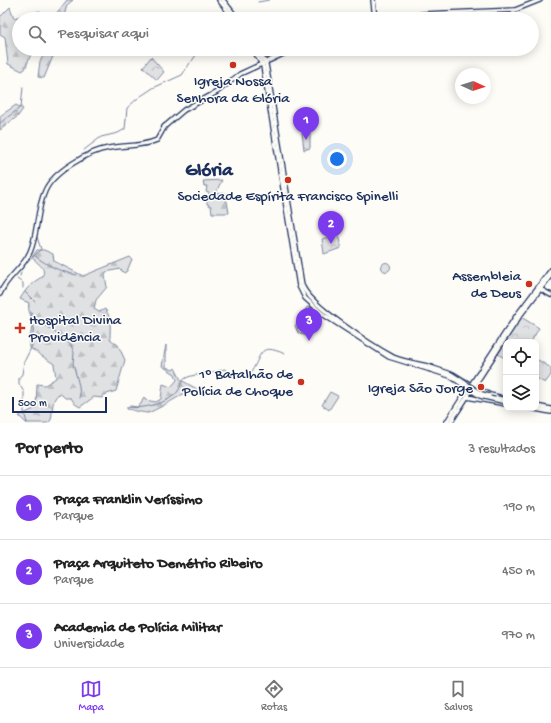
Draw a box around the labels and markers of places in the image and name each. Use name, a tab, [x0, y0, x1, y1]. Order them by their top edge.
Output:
marker: Igreja Nossa Senhora da Glória	[228, 60, 238, 70]
place label: Igreja Nossa Senhora da Glória	[177, 73, 290, 108]
pin: 1	[293, 107, 319, 140]
marker: Sociedade Espírita Francisco Spinelli	[283, 175, 293, 185]
place label: Sociedade Espírita Francisco Spinelli	[177, 188, 399, 206]
pin: 2	[318, 211, 344, 244]
place label: Assembleia de Deus	[452, 268, 522, 303]
marker: Assembleia de Deus	[524, 279, 534, 289]
pin: 3	[296, 308, 322, 341]
place label: Hospital Divina Providência	[28, 312, 122, 347]
marker: Hospital Divina Providência	[14, 322, 26, 334]
place label: 1º Batalhão de Polícia de Choque	[181, 366, 293, 401]
marker: 1º Batalhão de Polícia de Choque	[296, 377, 306, 387]
place label: Igreja São Jorge	[368, 380, 473, 398]
marker: Igreja São Jorge	[476, 382, 486, 392]

